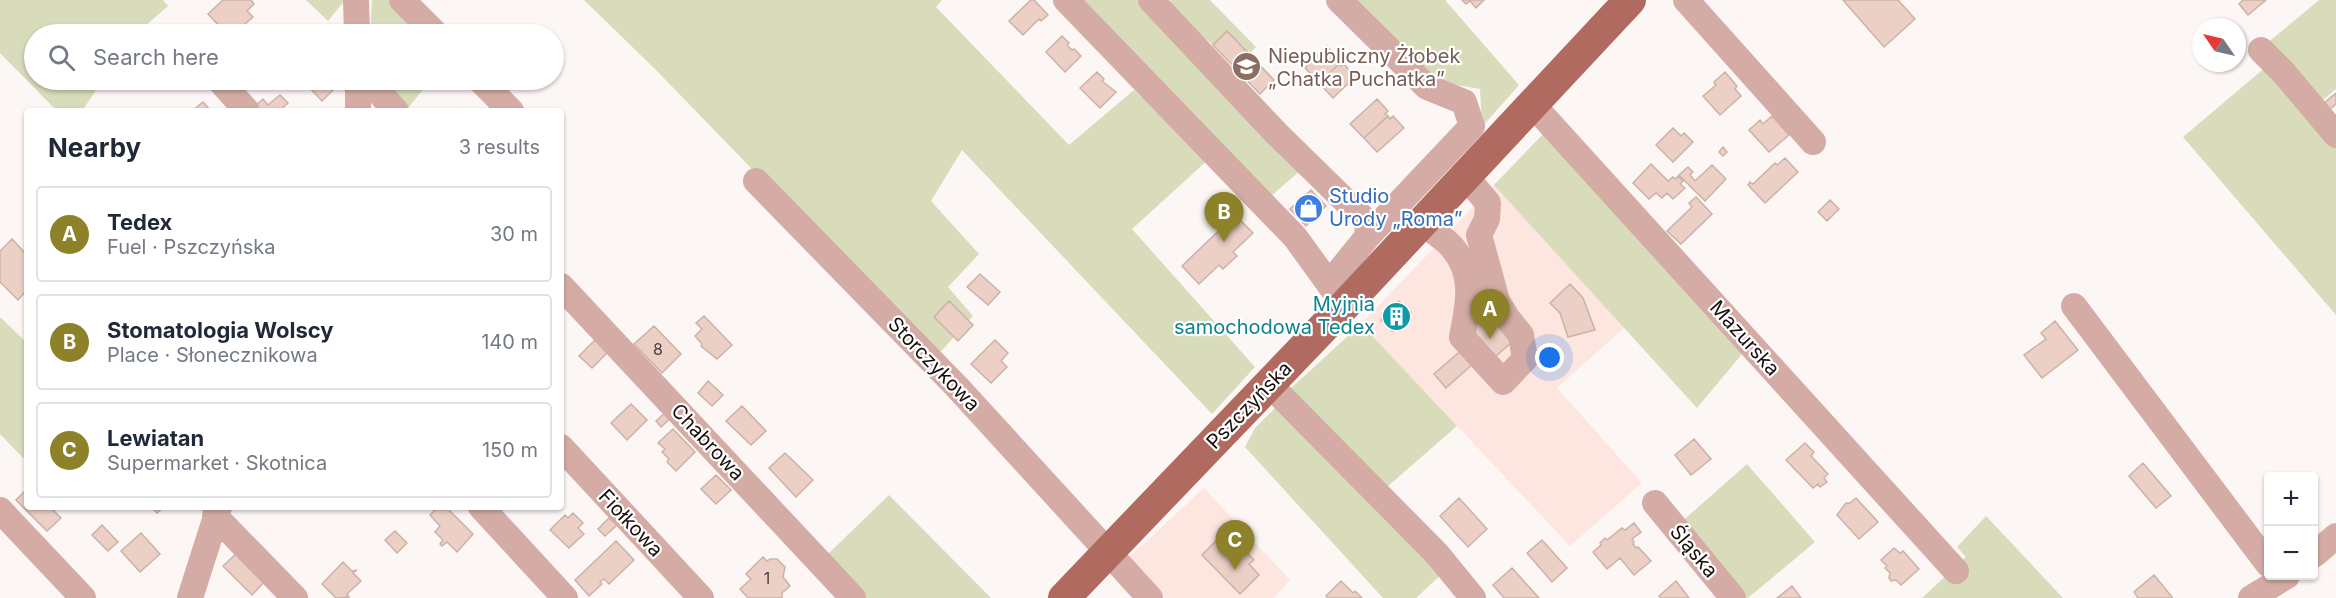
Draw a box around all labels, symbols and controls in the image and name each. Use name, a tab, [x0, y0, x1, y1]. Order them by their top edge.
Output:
north arrow	[2192, 18, 2246, 72]
search box	[24, 24, 564, 90]
icon: search	[45, 41, 78, 74]
place label: Niepubliczny Żłobek „Chatka Puchatka”	[1268, 43, 1460, 91]
text: Search here	[93, 44, 219, 70]
school or university icon: Niepubliczny Żłobek „Chatka Puchatka”	[1231, 51, 1263, 83]
text: Nearby	[48, 132, 141, 163]
text: 3 results	[459, 135, 540, 159]
place label: Studio Urody „Roma”	[1329, 184, 1463, 231]
pin: B	[1204, 192, 1244, 242]
shop icon: Studio Urody „Roma”	[1292, 192, 1324, 224]
text: Tedex	[107, 209, 172, 235]
text: A	[62, 222, 77, 246]
text: 30 m	[490, 222, 538, 246]
text: Fuel · Pszczyńska	[107, 235, 276, 259]
pin: A	[1470, 290, 1510, 339]
place label: Myjnia samochodowa Tedex	[1174, 292, 1375, 339]
street label: Mazurska	[1705, 296, 1785, 380]
building icon: Myjnia samochodowa Tedex	[1380, 300, 1412, 332]
street label: Storczykowa	[883, 312, 985, 416]
text: Stomatologia Wolscy	[107, 317, 334, 343]
text: B	[63, 330, 76, 354]
text: 140 m	[481, 330, 538, 354]
house number: 8	[653, 339, 663, 359]
text: Place · Słonecznikowa	[107, 343, 318, 367]
your location	[1535, 343, 1564, 372]
street label: Pszczyńska	[1201, 356, 1297, 454]
street label: Chabrowa	[666, 399, 750, 485]
text: Lewiatan	[107, 425, 204, 451]
text: C	[62, 438, 77, 462]
text: 150 m	[482, 438, 538, 462]
text: Supermarket · Skotnica	[107, 451, 327, 475]
map controls	[2264, 472, 2318, 580]
button: +	[2264, 472, 2318, 526]
street label: Fiołkowa	[594, 484, 668, 562]
street label: Śląska	[1665, 519, 1724, 582]
pin: C	[1216, 520, 1254, 570]
button: −	[2264, 526, 2318, 580]
house number: 1	[764, 568, 770, 588]

